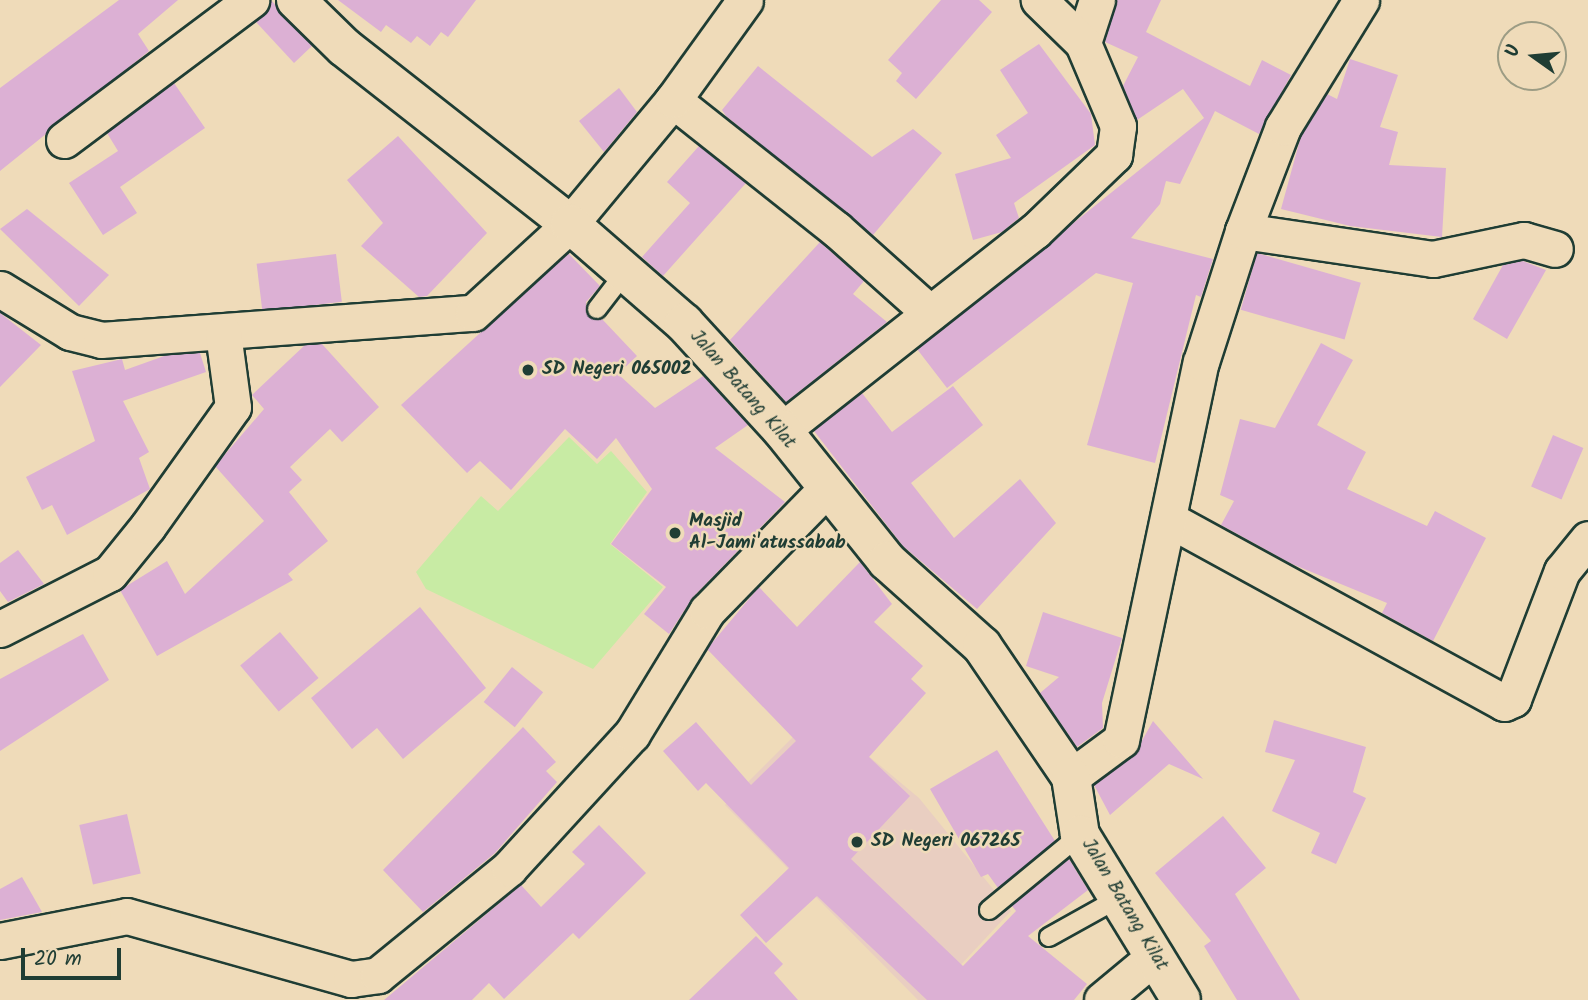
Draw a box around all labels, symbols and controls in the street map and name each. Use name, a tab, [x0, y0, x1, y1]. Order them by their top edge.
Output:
north arrow	[1497, 21, 1567, 91]
text: U	[1498, 42, 1530, 60]
street label: Jalan Batang Kilat	[684, 326, 800, 454]
place label: SD Negeri 065002	[542, 359, 691, 381]
marker: SD Negeri 065002	[520, 362, 536, 378]
place label: Masjid Al-Jami'atussabab	[689, 511, 846, 555]
marker: Masjid Al-Jami'atussabab	[667, 525, 683, 541]
place label: SD Negeri 067265	[871, 831, 1020, 853]
marker: SD Negeri 067265	[849, 834, 865, 850]
street label: Jalan Batang Kilat	[1076, 835, 1172, 975]
scale bar	[24, 934, 124, 978]
text: 20 m	[34, 943, 82, 976]

